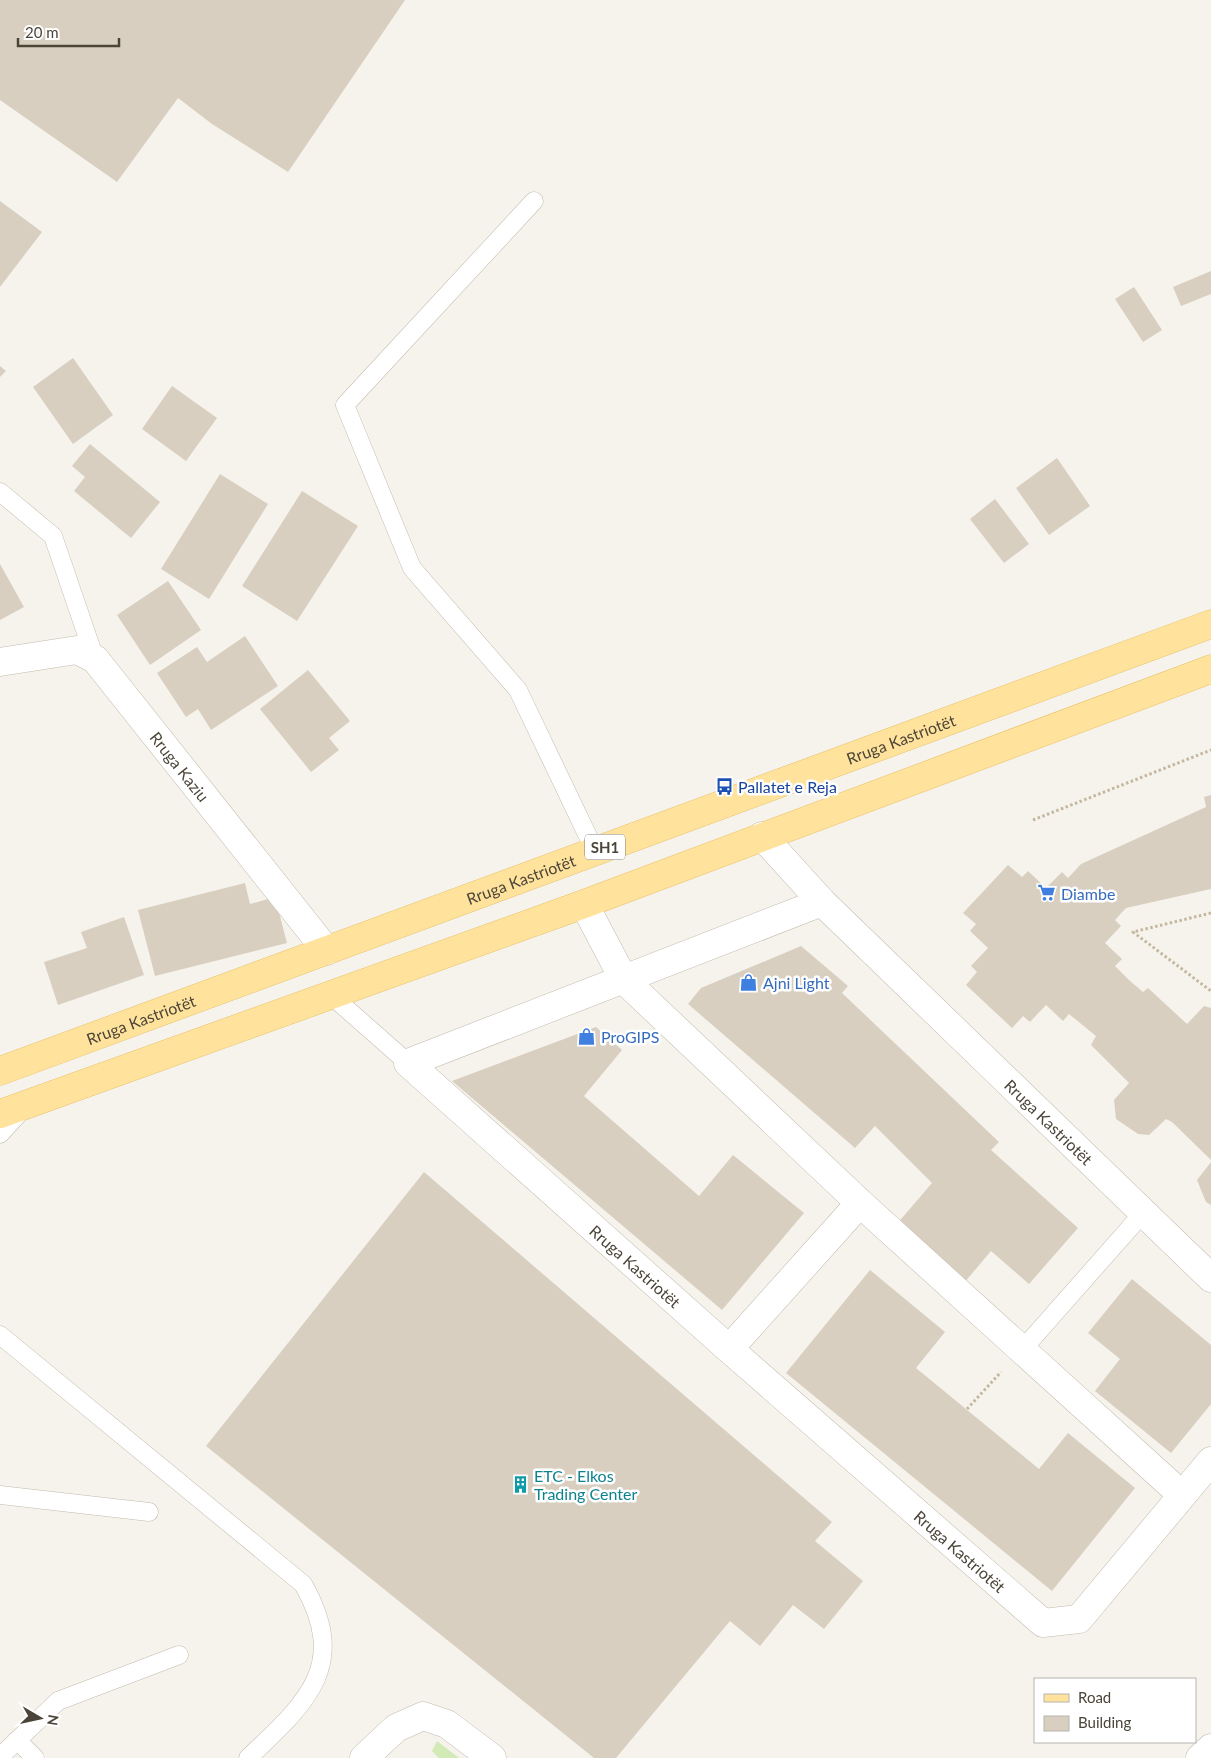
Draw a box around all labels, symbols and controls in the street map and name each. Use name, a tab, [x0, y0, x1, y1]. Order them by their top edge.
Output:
scale bar	[18, 15, 119, 47]
text: 20 m	[25, 23, 59, 41]
street label: Rruga Kastriotët	[843, 710, 958, 767]
street label: Rruga Kaziu	[147, 728, 214, 805]
bus stop icon: Pallatet e Reja	[714, 776, 734, 796]
place label: Pallatet e Reja	[738, 777, 837, 796]
road number: SH1	[585, 834, 625, 860]
street label: Rruga Kastriotët	[464, 850, 578, 908]
supermarket icon: Diambe	[1037, 883, 1057, 903]
place label: Diambe	[1061, 884, 1115, 903]
shop icon: Ajni Light	[739, 972, 759, 992]
place label: Ajni Light	[763, 973, 830, 992]
street label: Rruga Kastriotët	[84, 990, 198, 1048]
shop icon: ProGIPS	[577, 1026, 597, 1046]
place label: ProGIPS	[601, 1027, 659, 1046]
street label: Rruga Kastriotët	[1001, 1075, 1097, 1168]
street label: Rruga Kastriotët	[586, 1221, 685, 1311]
place label: ETC - Elkos Trading Center	[534, 1466, 637, 1503]
building icon: ETC - Elkos Trading Center	[510, 1474, 530, 1494]
street label: Rruga Kastriotët	[911, 1506, 1010, 1596]
legend	[1034, 1678, 1196, 1743]
text: Road	[1078, 1688, 1111, 1706]
north arrow	[15, 1693, 65, 1743]
text: N	[44, 1713, 63, 1727]
text: Building	[1078, 1713, 1131, 1731]

